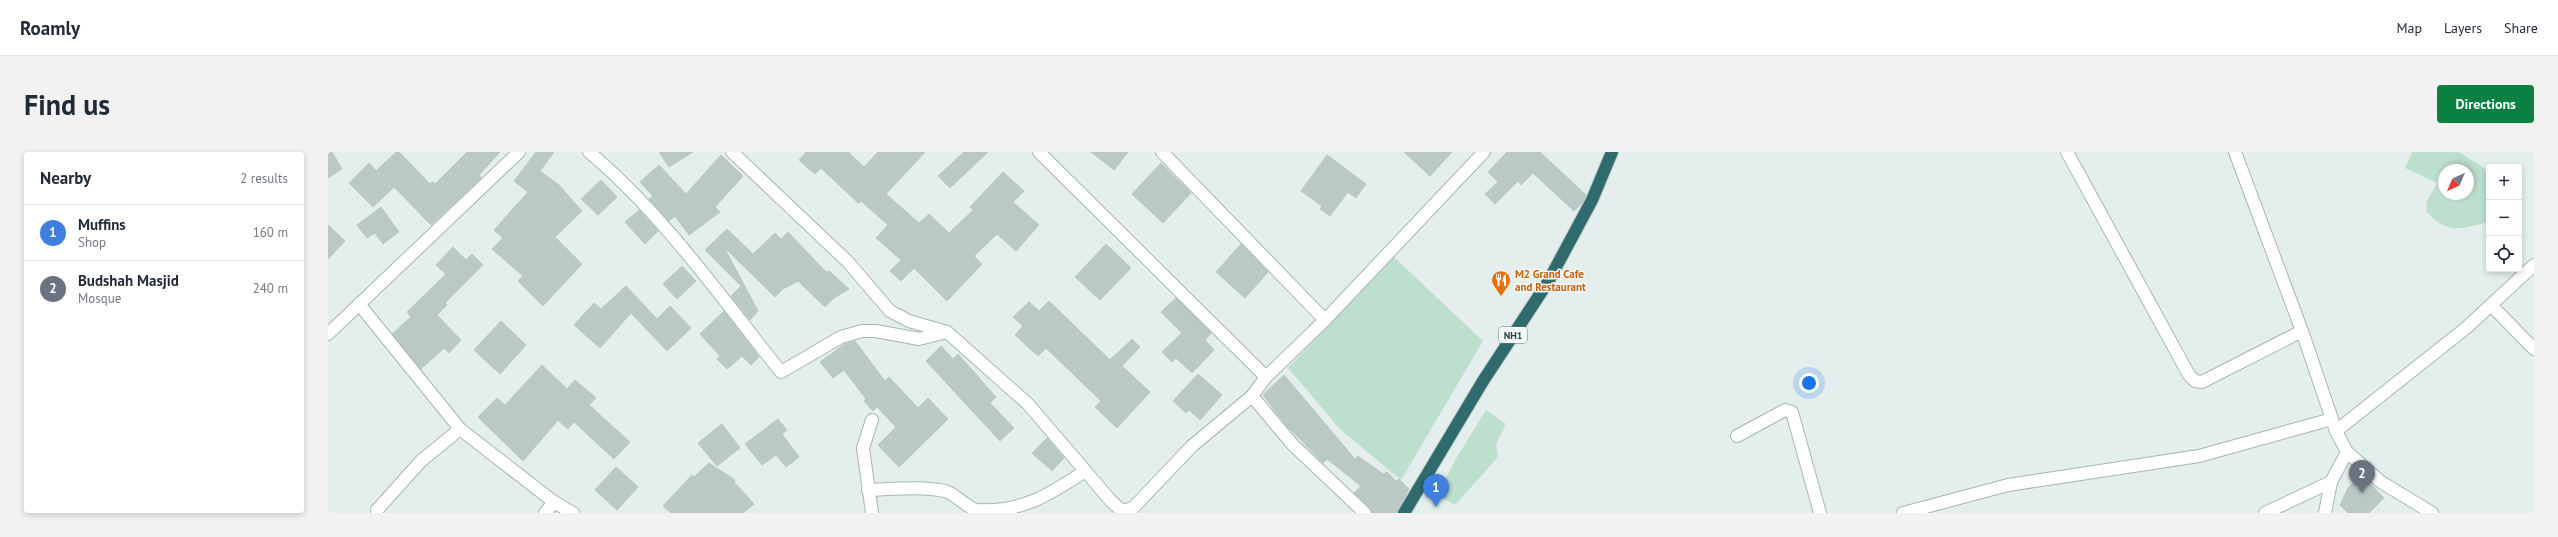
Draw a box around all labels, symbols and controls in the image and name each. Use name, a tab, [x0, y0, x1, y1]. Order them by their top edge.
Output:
text: Roamly	[20, 16, 80, 40]
text: Map	[2396, 19, 2422, 37]
text: Layers	[2444, 19, 2482, 37]
text: Share	[2504, 19, 2538, 37]
button: Directions	[2437, 85, 2534, 123]
text: Find us	[24, 86, 110, 123]
north arrow	[2438, 164, 2474, 200]
map controls	[2486, 164, 2522, 272]
button: +	[2486, 164, 2522, 200]
text: Nearby	[40, 167, 91, 189]
text: 2 results	[240, 170, 288, 187]
button: −	[2486, 200, 2522, 236]
text: Muffins	[78, 215, 126, 234]
text: 1	[49, 224, 57, 241]
text: 160 m	[253, 224, 288, 241]
text: Shop	[78, 234, 106, 251]
button: locate	[2486, 236, 2522, 272]
place label: M2 Grand Cafe and Restaurant	[1515, 267, 1586, 294]
restaurant icon: M2 Grand Cafe and Restaurant	[1490, 269, 1512, 297]
text: Budshah Masjid	[78, 271, 179, 290]
text: 2	[49, 280, 57, 297]
text: 240 m	[253, 280, 288, 297]
text: Mosque	[78, 290, 121, 307]
road number: NH1	[1499, 327, 1527, 343]
your location	[1799, 373, 1819, 393]
pin: 2	[2349, 460, 2375, 493]
pin: 1	[1423, 474, 1449, 507]

